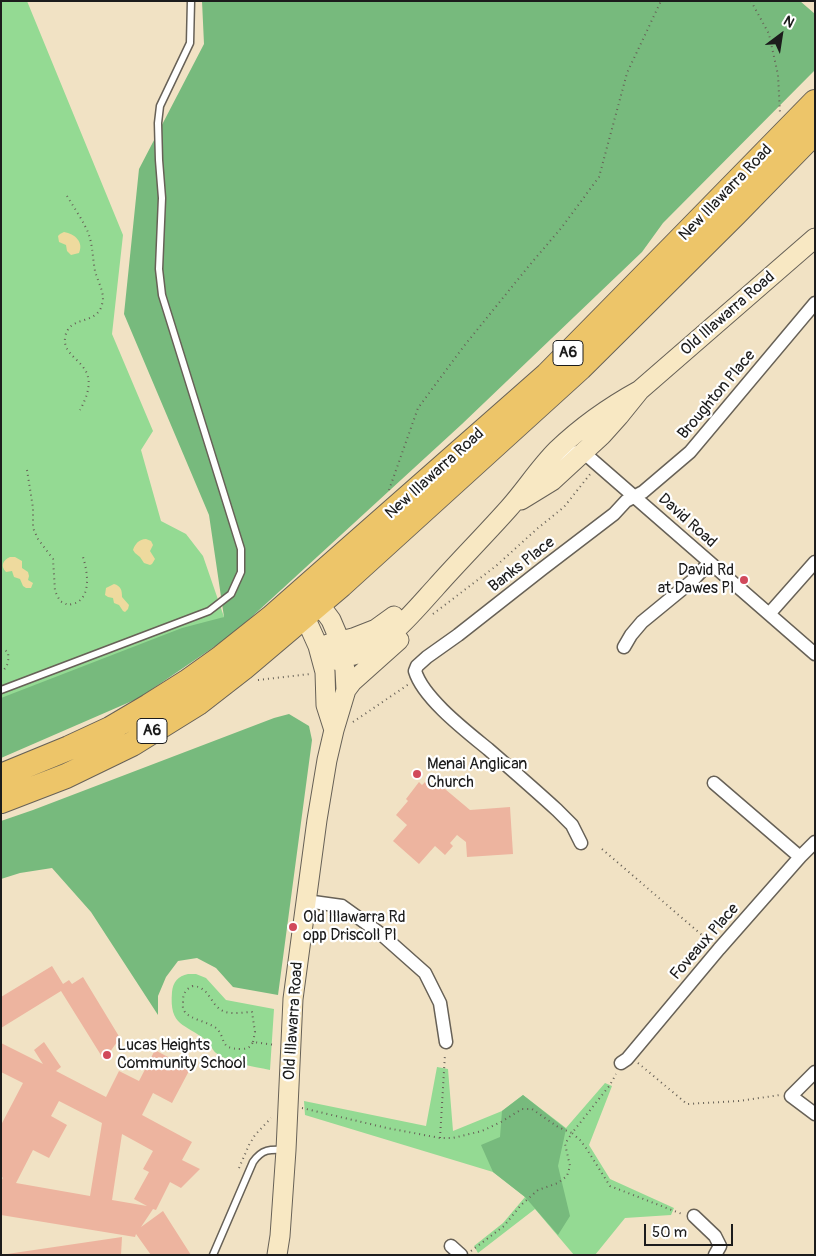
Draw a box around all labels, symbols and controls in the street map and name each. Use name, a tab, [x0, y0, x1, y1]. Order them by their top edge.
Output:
north arrow	[756, 10, 806, 60]
text: N	[781, 12, 797, 31]
street label: New Illawarra Road	[675, 141, 777, 245]
street label: Old Illawarra Road	[677, 268, 779, 360]
road number: A6	[553, 340, 583, 366]
street label: Broughton Place	[674, 347, 760, 443]
street label: New Illawarra Road	[382, 425, 488, 523]
street label: David Road	[654, 490, 720, 552]
street label: Banks Place	[485, 533, 559, 597]
place label: David Rd at Dawes Pl	[658, 561, 734, 599]
marker: David Rd at Dawes Pl	[738, 574, 750, 586]
road number: A6	[137, 718, 167, 744]
place label: Menai Anglican Church	[427, 755, 527, 793]
marker: Menai Anglican Church	[411, 768, 423, 780]
street label: Foveaux Place	[667, 900, 743, 984]
place label: Old Illawarra Rd opp Driscoll Pl	[303, 908, 406, 946]
marker: Old Illawarra Rd opp Driscoll Pl	[287, 921, 299, 933]
street label: Old Illawarra Road	[280, 961, 308, 1081]
place label: Lucas Heights Community School	[117, 1036, 246, 1074]
marker: Lucas Heights Community School	[101, 1049, 113, 1061]
scale bar	[646, 1214, 735, 1246]
text: 50 m	[652, 1223, 687, 1242]

